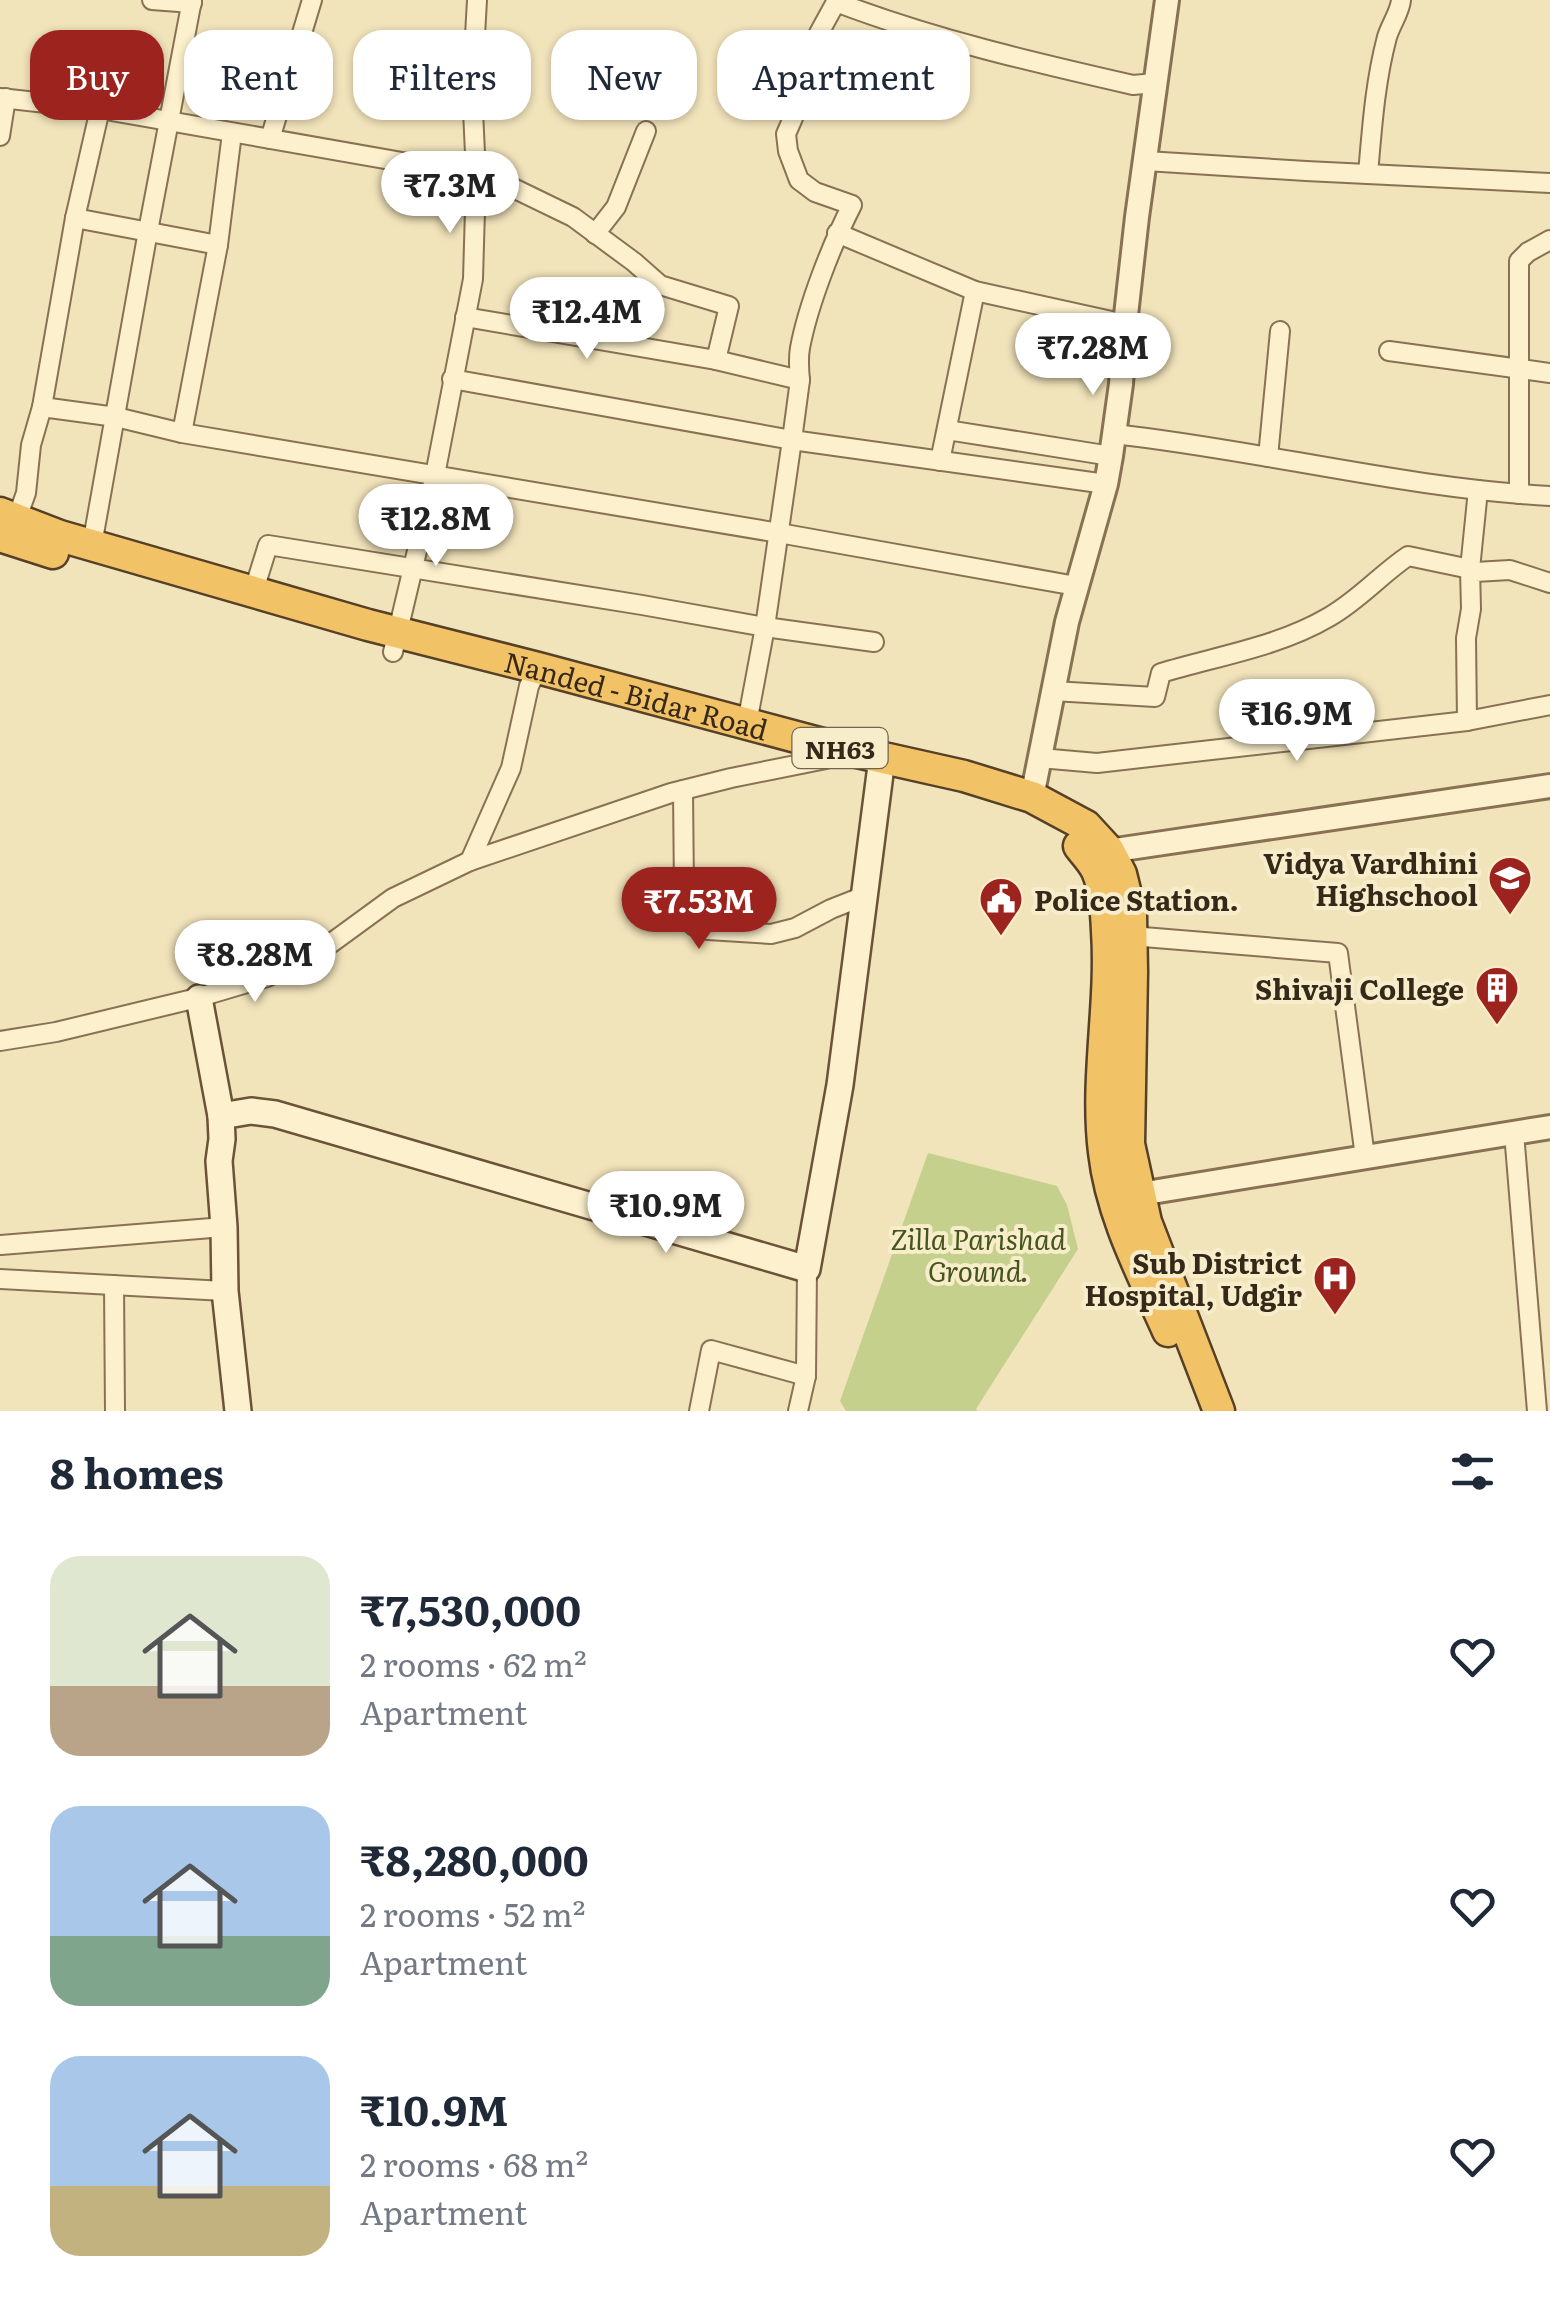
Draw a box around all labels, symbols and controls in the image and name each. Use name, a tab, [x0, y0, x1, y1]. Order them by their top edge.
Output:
chip: Buy	[30, 30, 164, 120]
chip: Rent	[184, 30, 333, 120]
chip: Filters	[353, 30, 531, 120]
chip: New	[551, 30, 697, 120]
chip: Apartment	[717, 30, 970, 120]
pin: ₹7.3M	[380, 151, 520, 236]
text: ₹7.3M	[403, 159, 497, 207]
pin: ₹12.4M	[506, 277, 668, 362]
text: ₹12.4M	[532, 285, 642, 333]
pin: ₹7.28M	[1012, 313, 1174, 398]
text: ₹7.28M	[1037, 321, 1149, 369]
pin: ₹12.8M	[355, 484, 517, 569]
text: ₹12.8M	[380, 492, 492, 540]
street label: Nanded - Bidar Road	[500, 639, 773, 750]
pin: ₹16.9M	[1216, 679, 1378, 764]
text: ₹16.9M	[1241, 687, 1353, 735]
road number: NH63	[792, 728, 888, 768]
place label: Vidya Vardhini Highschool	[1263, 841, 1478, 915]
school or university icon: Vidya Vardhini Highschool	[1487, 855, 1533, 916]
pin: ₹7.53M	[618, 867, 780, 952]
text: ₹7.53M	[644, 875, 754, 923]
public building icon: Police Station.	[978, 876, 1024, 937]
place label: Police Station.	[1034, 878, 1239, 920]
pin: ₹8.28M	[174, 920, 336, 1005]
text: ₹8.28M	[197, 928, 313, 976]
building icon: Shivaji College	[1474, 965, 1520, 1026]
place label: Shivaji College	[1255, 967, 1464, 1009]
pin: ₹10.9M	[585, 1171, 747, 1256]
text: ₹10.9M	[609, 1179, 723, 1227]
park label: Zilla Parishad Ground.	[890, 1217, 1066, 1291]
place label: Sub District Hospital, Udgir	[1084, 1241, 1303, 1315]
hospital icon: Sub District Hospital, Udgir	[1312, 1255, 1358, 1316]
text: 8 homes	[50, 1440, 224, 1502]
icon: filters	[1445, 1444, 1500, 1499]
text: ₹7,530,000	[360, 1577, 581, 1639]
icon: home	[130, 1596, 250, 1716]
icon: heart	[1445, 1629, 1500, 1684]
text: 2 rooms · 62 m²	[360, 1639, 587, 1687]
text: Apartment	[360, 1687, 527, 1735]
text: ₹8,280,000	[360, 1827, 589, 1889]
icon: home	[130, 1846, 250, 1966]
icon: heart	[1445, 1879, 1500, 1934]
text: 2 rooms · 52 m²	[360, 1889, 586, 1937]
text: Apartment	[360, 1937, 527, 1985]
text: ₹10.9M	[360, 2077, 509, 2139]
icon: home	[130, 2096, 250, 2216]
icon: heart	[1445, 2129, 1500, 2184]
text: 2 rooms · 68 m²	[360, 2139, 588, 2187]
text: Apartment	[360, 2187, 527, 2235]

